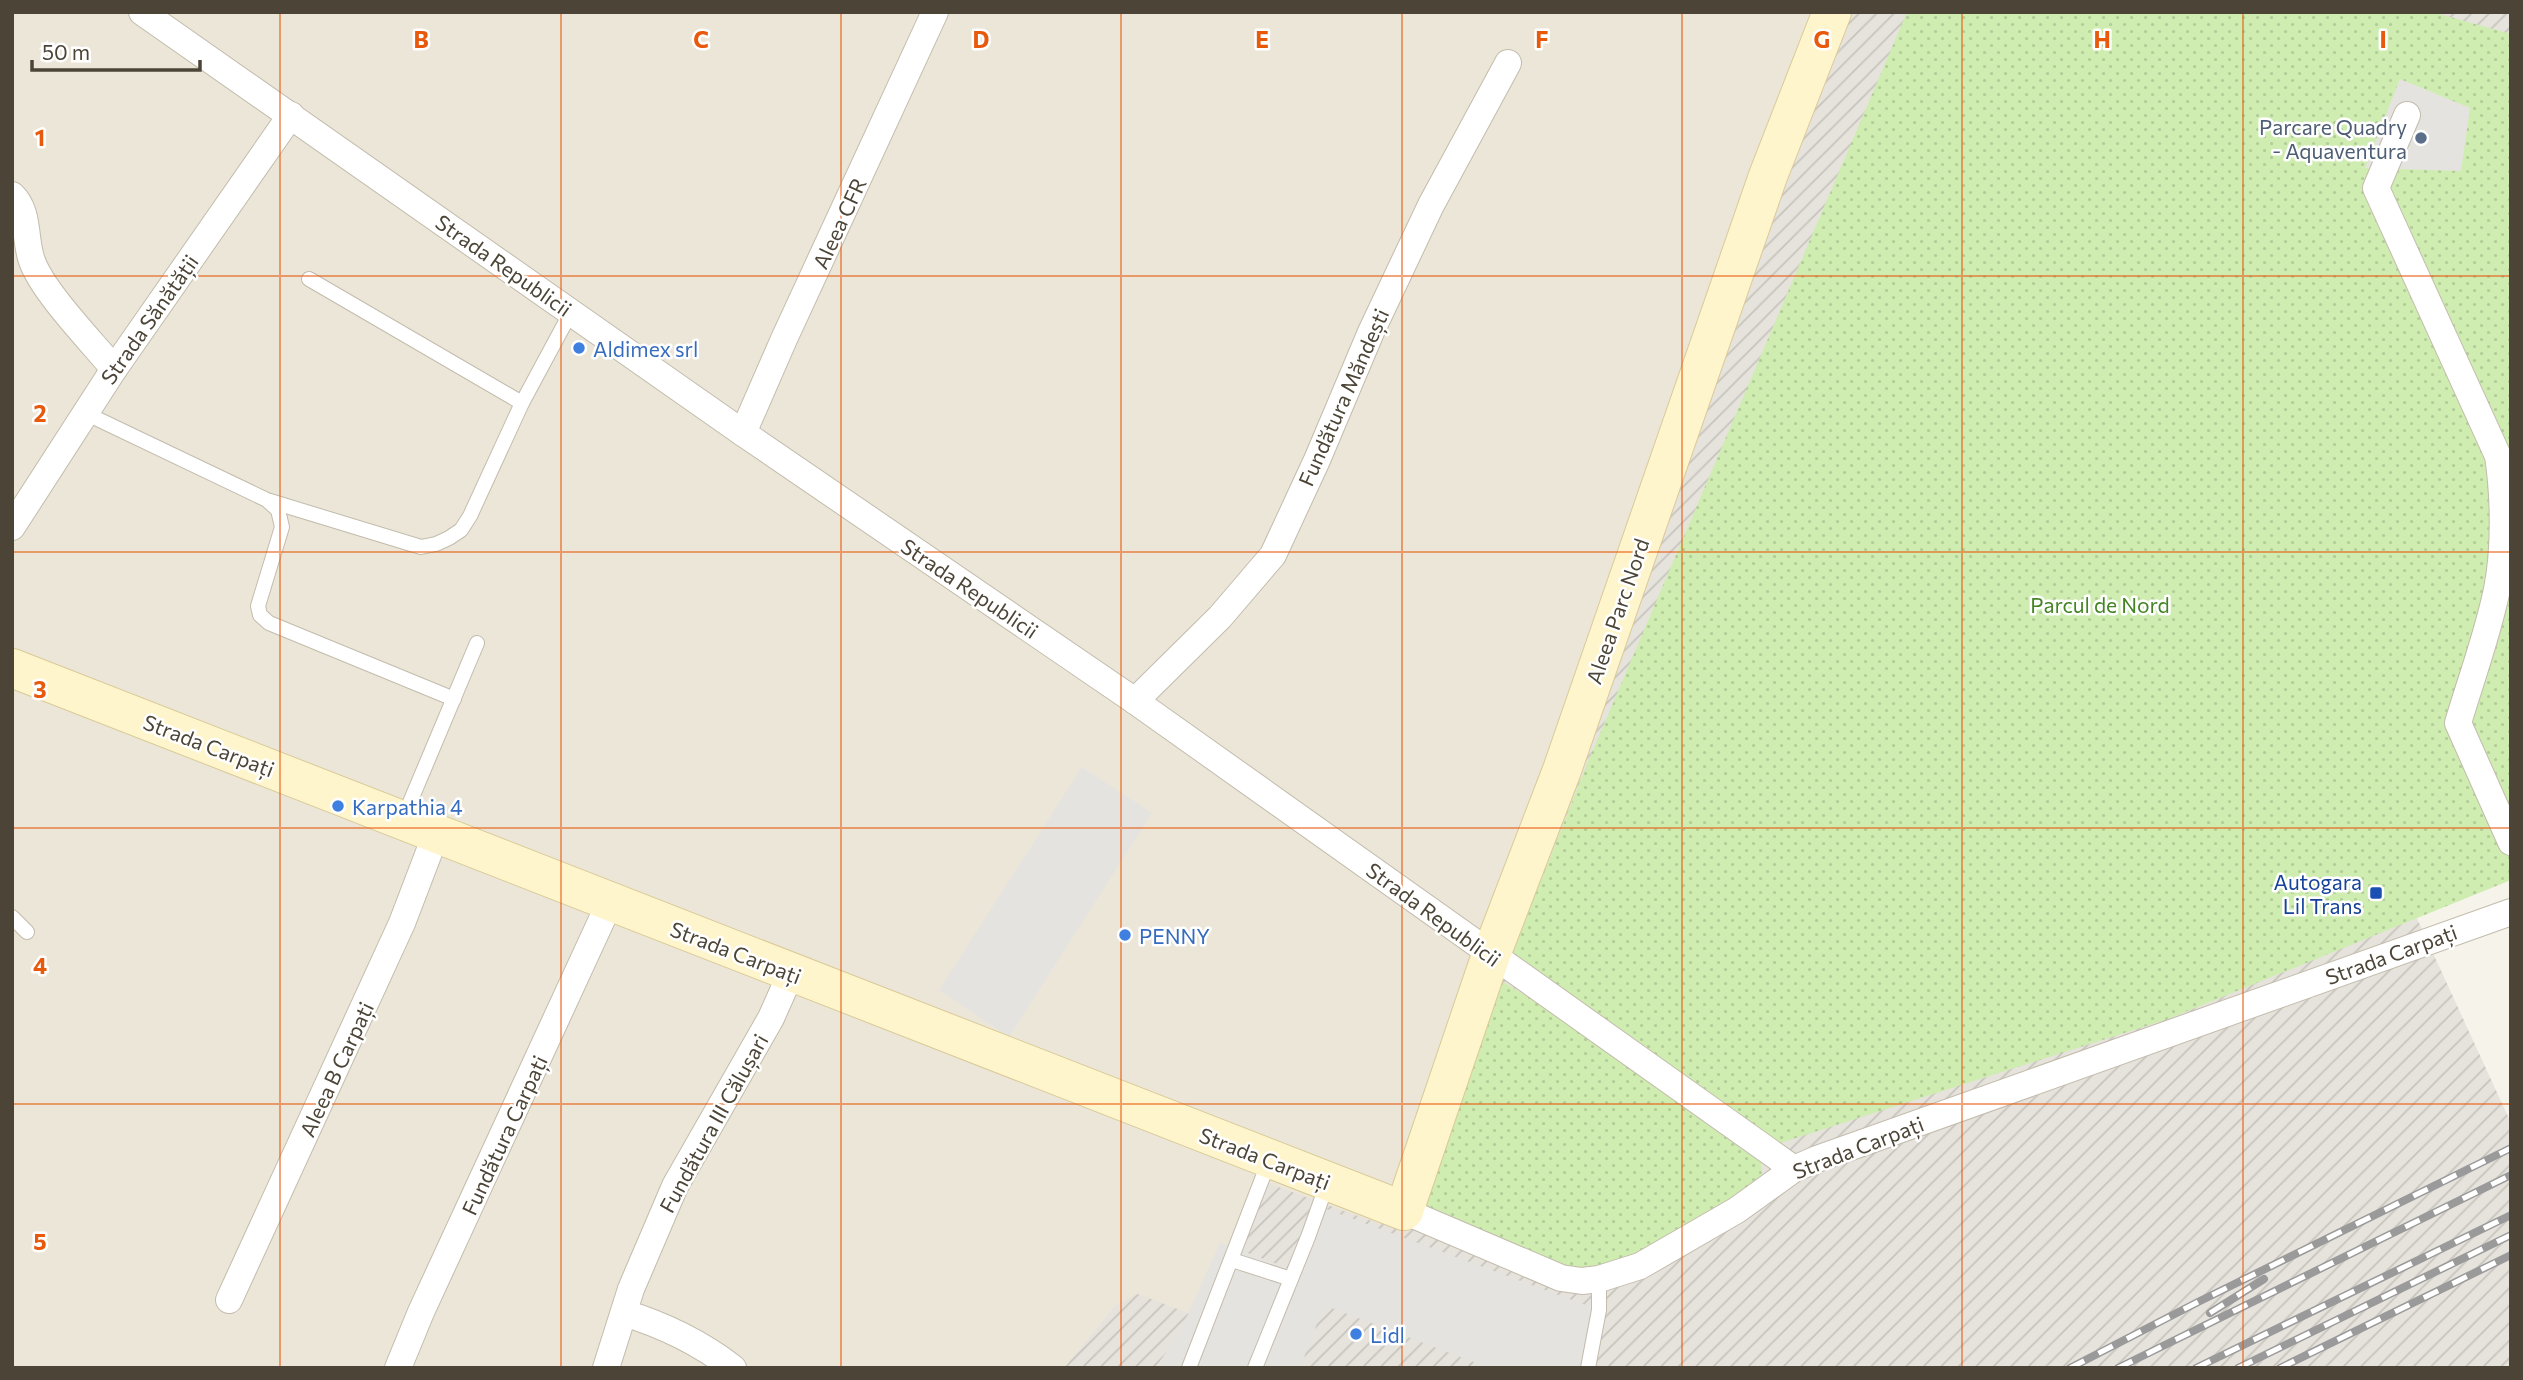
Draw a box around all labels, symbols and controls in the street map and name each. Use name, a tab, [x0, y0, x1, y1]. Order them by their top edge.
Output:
text: B	[413, 25, 429, 53]
text: C	[693, 25, 709, 53]
text: D	[973, 25, 990, 53]
text: E	[1255, 25, 1269, 53]
text: F	[1535, 25, 1549, 53]
text: G	[1814, 25, 1830, 53]
text: H	[2093, 25, 2111, 53]
text: I	[2379, 25, 2387, 53]
scale bar	[32, 28, 200, 72]
text: 50 m	[42, 39, 90, 64]
place label: Parcare Quadry - Aquaventura	[2259, 114, 2407, 163]
text: 1	[35, 123, 45, 151]
marker: Parcare Quadry - Aquaventura	[2413, 130, 2429, 146]
street label: Aleea CFR	[807, 174, 871, 272]
street label: Strada Republicii	[431, 209, 577, 321]
street label: Strada Sănătății	[95, 250, 204, 390]
street label: Fundătura Măndești	[1293, 304, 1395, 490]
place label: Aldimex srl	[593, 336, 698, 361]
marker: Aldimex srl	[571, 340, 587, 356]
text: 2	[33, 399, 47, 427]
street label: Strada Republicii	[897, 533, 1043, 643]
street label: Aleea Parc Nord	[1580, 535, 1654, 687]
park label: Parcul de Nord	[2030, 592, 2170, 617]
text: 3	[33, 675, 47, 703]
street label: Strada Carpați	[139, 709, 278, 783]
place label: Karpathia 4	[352, 794, 463, 819]
marker: Karpathia 4	[330, 798, 346, 814]
street label: Strada Republicii	[1362, 857, 1506, 971]
place label: Autogara Lil Trans	[2274, 869, 2362, 918]
marker: Autogara Lil Trans	[2368, 885, 2384, 901]
street label: Strada Carpați	[666, 916, 805, 990]
street label: Strada Carpați	[2322, 919, 2461, 991]
place label: PENNY	[1139, 923, 1210, 948]
marker: PENNY	[1117, 927, 1133, 943]
text: 4	[33, 951, 47, 979]
street label: Aleea B Carpați	[294, 998, 380, 1141]
street label: Fundătura III Călușari	[654, 1029, 774, 1218]
street label: Fundătura Carpați	[456, 1051, 554, 1220]
street label: Strada Carpați	[1789, 1111, 1928, 1185]
street label: Strada Carpați	[1195, 1122, 1334, 1196]
text: 5	[33, 1227, 47, 1255]
place label: Lidl	[1370, 1322, 1405, 1347]
marker: Lidl	[1348, 1326, 1364, 1342]

